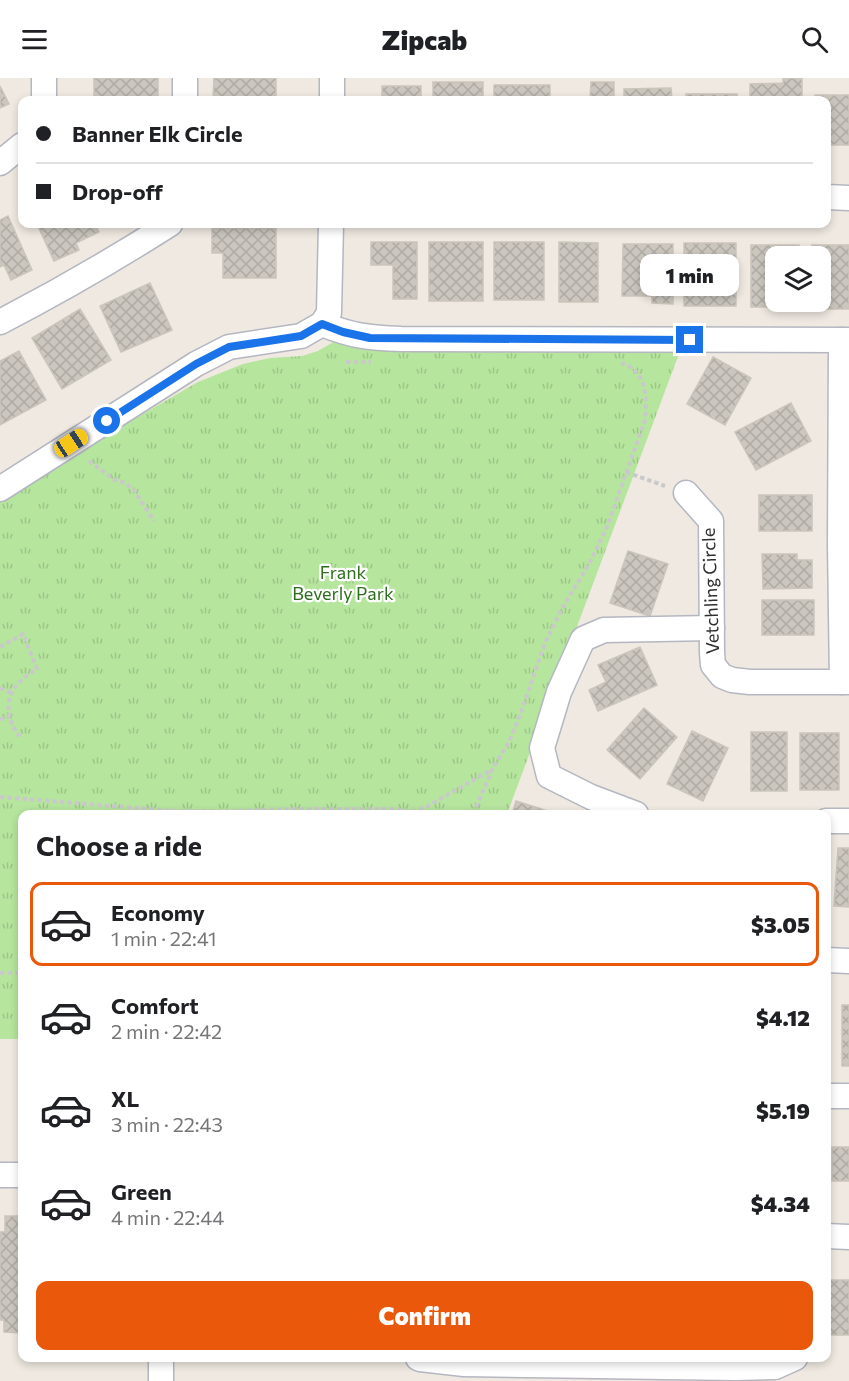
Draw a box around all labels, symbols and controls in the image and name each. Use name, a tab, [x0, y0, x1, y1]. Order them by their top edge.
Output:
icon: menu	[18, 23, 51, 56]
text: Zipcab	[382, 23, 467, 56]
icon: search	[798, 23, 831, 56]
text: Banner Elk Circle	[72, 120, 243, 147]
text: Drop-off	[72, 178, 163, 205]
map controls	[765, 246, 831, 312]
button: layers	[765, 246, 831, 312]
callout: 1 min	[640, 253, 740, 295]
text: 1 min	[665, 263, 714, 287]
route end	[676, 326, 703, 353]
route start	[93, 407, 120, 434]
car	[51, 426, 91, 460]
street label: Vetchling Circle	[697, 527, 723, 655]
park label: Frank Beverly Park	[292, 561, 394, 604]
text: Choose a ride	[36, 829, 202, 862]
icon: car	[39, 897, 93, 951]
text: Economy	[111, 899, 205, 926]
text: $3.05	[751, 911, 810, 938]
text: 1 min · 22:41	[111, 926, 217, 950]
icon: car	[39, 990, 93, 1044]
text: Comfort	[111, 992, 199, 1019]
text: $4.12	[756, 1004, 810, 1031]
text: 2 min · 22:42	[111, 1019, 222, 1043]
icon: car	[39, 1083, 93, 1137]
text: XL	[111, 1085, 139, 1112]
text: $5.19	[756, 1097, 810, 1124]
text: 3 min · 22:43	[111, 1112, 223, 1136]
icon: car	[39, 1176, 93, 1230]
text: Green	[111, 1178, 172, 1205]
text: $4.34	[751, 1190, 810, 1217]
text: 4 min · 22:44	[111, 1205, 224, 1229]
button: Confirm	[36, 1281, 813, 1350]

